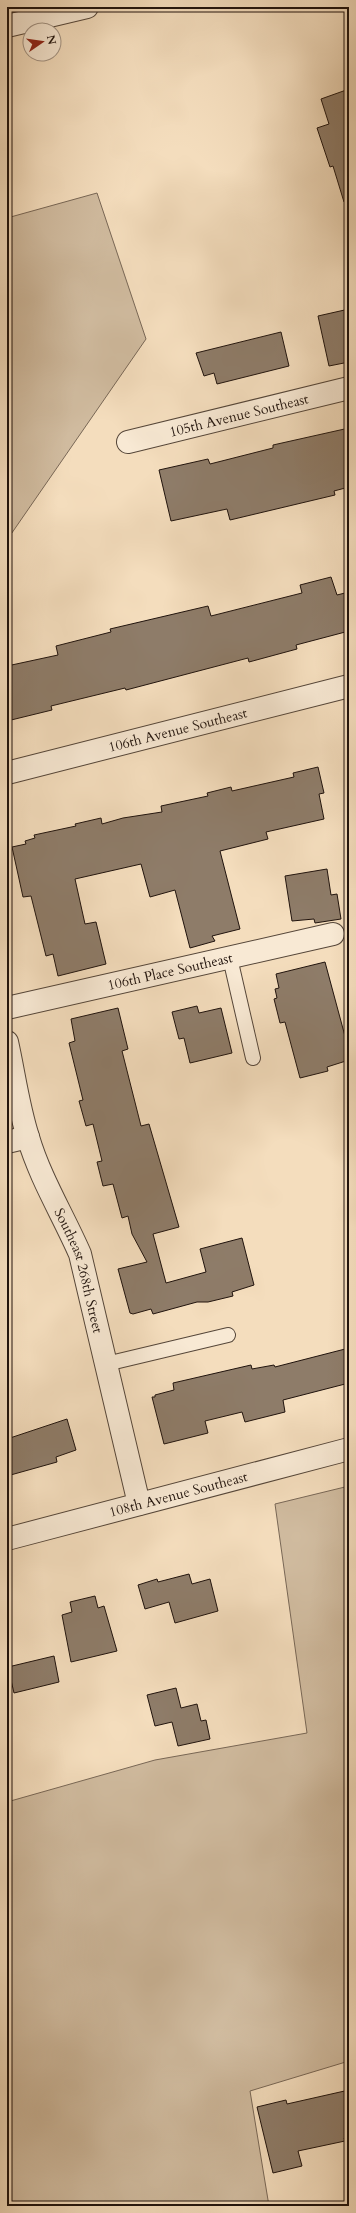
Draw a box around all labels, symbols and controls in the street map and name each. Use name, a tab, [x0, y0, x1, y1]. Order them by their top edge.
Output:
north arrow	[22, 22, 62, 62]
text: N	[43, 34, 60, 47]
street label: 105th Avenue Southeast	[167, 389, 311, 441]
street label: 106th Avenue Southeast	[106, 703, 250, 756]
street label: 106th Place Southeast	[105, 948, 235, 994]
street label: Southeast 268th Street	[50, 1205, 108, 1335]
street label: 108th Avenue Southeast	[107, 1466, 250, 1521]

